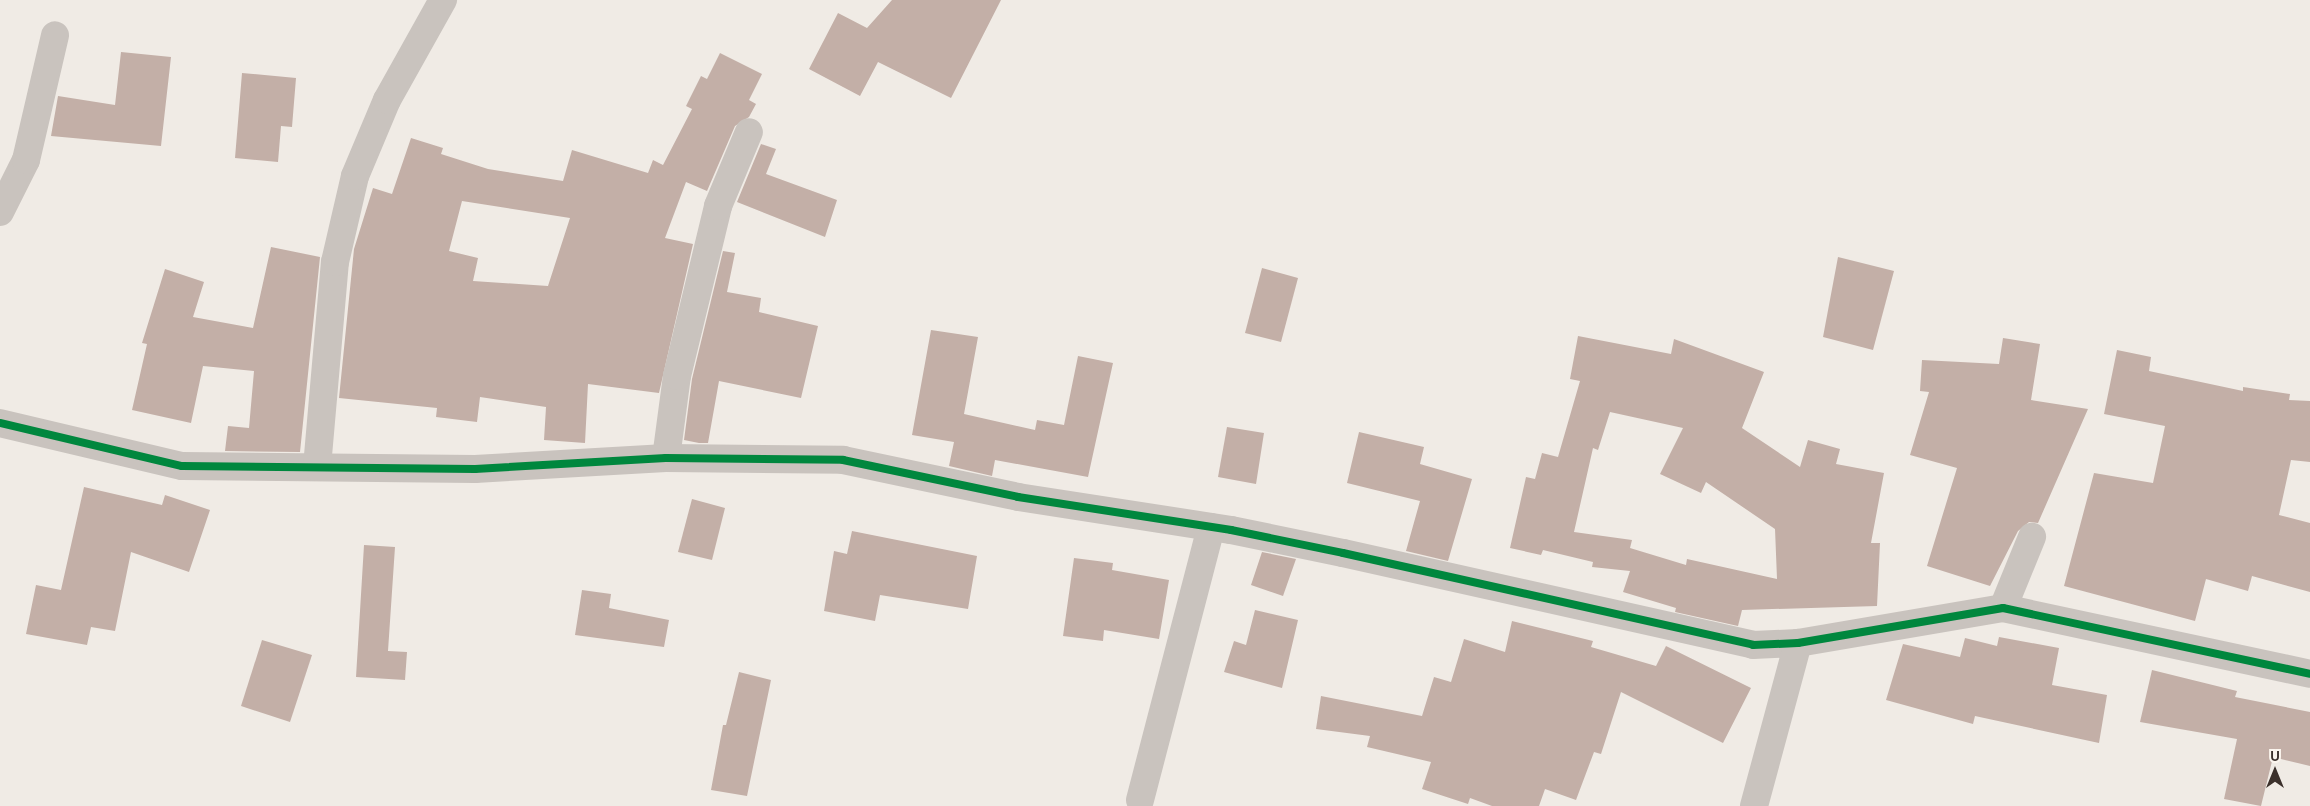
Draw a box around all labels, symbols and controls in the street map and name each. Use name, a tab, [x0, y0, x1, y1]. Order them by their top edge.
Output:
north arrow	[2250, 746, 2300, 796]
text: U	[2270, 747, 2280, 765]

